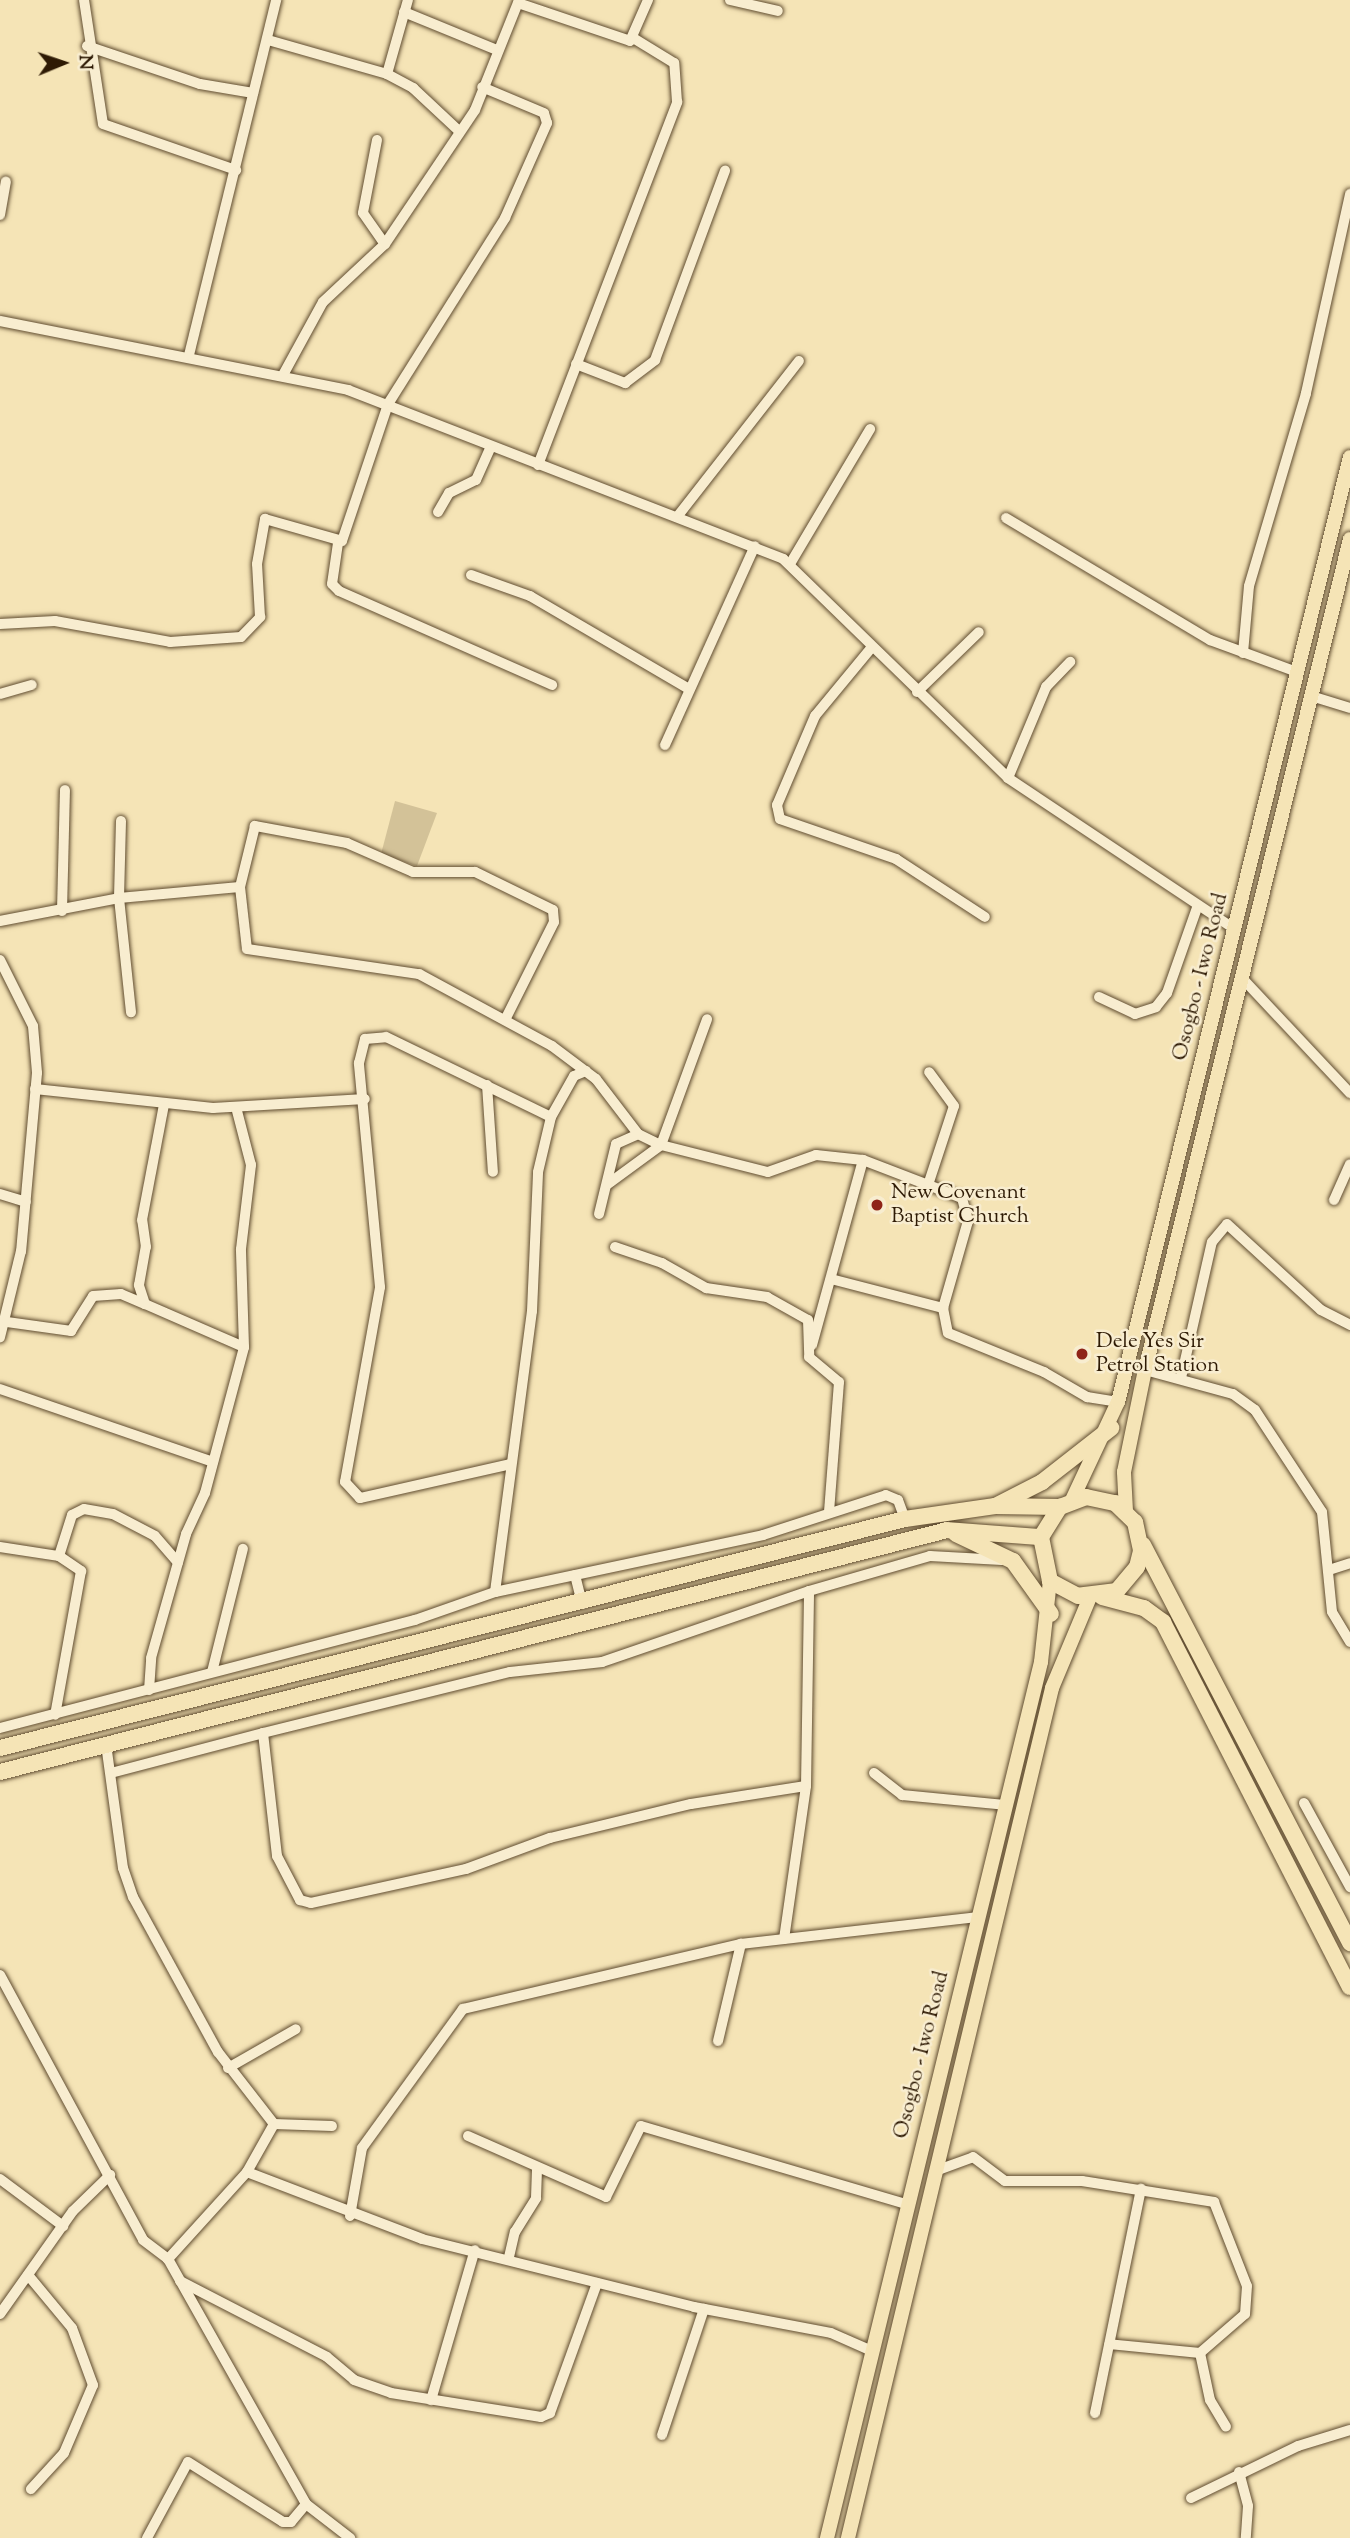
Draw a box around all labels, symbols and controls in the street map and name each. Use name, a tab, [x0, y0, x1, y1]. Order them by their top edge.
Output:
north arrow	[28, 28, 98, 98]
text: N	[71, 54, 98, 70]
street label: Osogbo - Iwo Road	[1168, 891, 1234, 1063]
place label: New Covenant Baptist Church	[891, 1180, 1029, 1230]
marker: New Covenant Baptist Church	[869, 1197, 885, 1213]
place label: Dele Yes Sir Petrol Station	[1096, 1329, 1220, 1379]
marker: Dele Yes Sir Petrol Station	[1074, 1346, 1090, 1362]
street label: Osogbo - Iwo Road	[889, 1969, 955, 2141]

